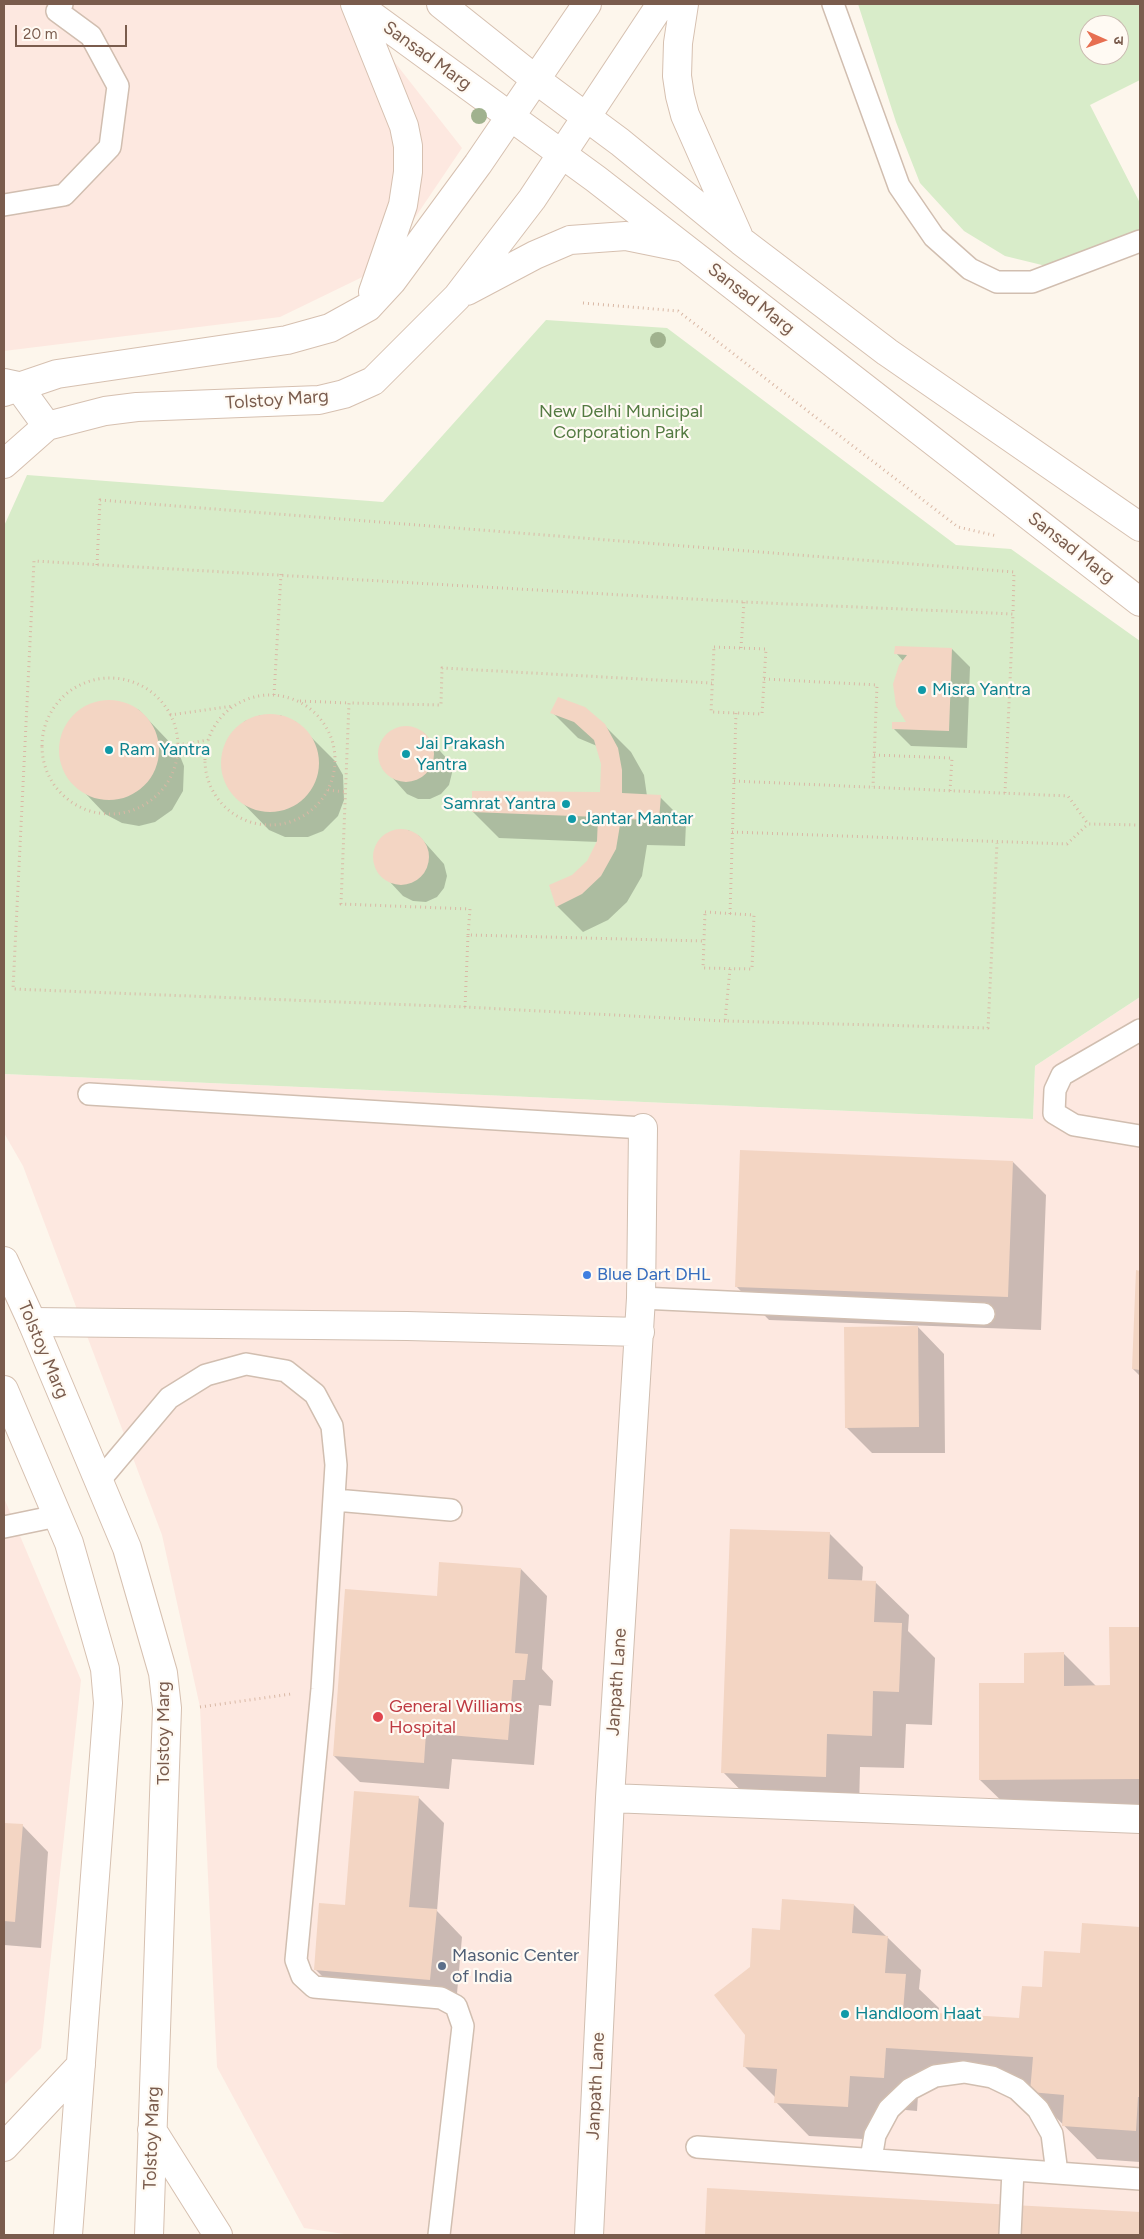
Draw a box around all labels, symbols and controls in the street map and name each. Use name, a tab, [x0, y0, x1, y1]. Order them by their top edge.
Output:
scale bar	[18, 15, 130, 47]
north arrow	[1079, 15, 1129, 65]
street label: Sansad Marg	[379, 17, 475, 95]
text: 20 m	[23, 25, 57, 43]
text: उ	[1110, 36, 1127, 45]
street label: Sansad Marg	[703, 259, 799, 339]
street label: Tolstoy Marg	[225, 386, 329, 414]
park label: New Delhi Municipal Corporation Park	[539, 401, 703, 444]
street label: Sansad Marg	[1023, 508, 1119, 588]
place label: Misra Yantra	[932, 679, 1031, 701]
marker: Misra Yantra	[916, 684, 928, 696]
place label: Jai Prakash Yantra	[416, 733, 505, 776]
place label: Ram Yantra	[119, 739, 210, 761]
marker: Ram Yantra	[103, 744, 115, 756]
marker: Jai Prakash Yantra	[400, 748, 412, 760]
place label: Samrat Yantra	[443, 793, 556, 815]
marker: Samrat Yantra	[560, 798, 572, 810]
place label: Jantar Mantar	[582, 808, 693, 830]
marker: Jantar Mantar	[566, 813, 578, 825]
place label: Blue Dart DHL	[597, 1264, 710, 1286]
marker: Blue Dart DHL	[581, 1269, 593, 1281]
street label: Tolstoy Marg	[13, 1298, 73, 1402]
street label: Janpath Lane	[602, 1627, 632, 1737]
street label: Tolstoy Marg	[153, 1681, 175, 1785]
place label: General Williams Hospital	[389, 1696, 522, 1738]
marker: General Williams Hospital	[371, 1710, 385, 1724]
place label: Masonic Center of India	[452, 1945, 579, 1988]
marker: Masonic Center of India	[436, 1960, 448, 1972]
place label: Handloom Haat	[855, 2003, 982, 2025]
marker: Handloom Haat	[839, 2008, 851, 2020]
street label: Janpath Lane	[582, 2031, 610, 2141]
street label: Tolstoy Marg	[139, 2086, 165, 2190]

